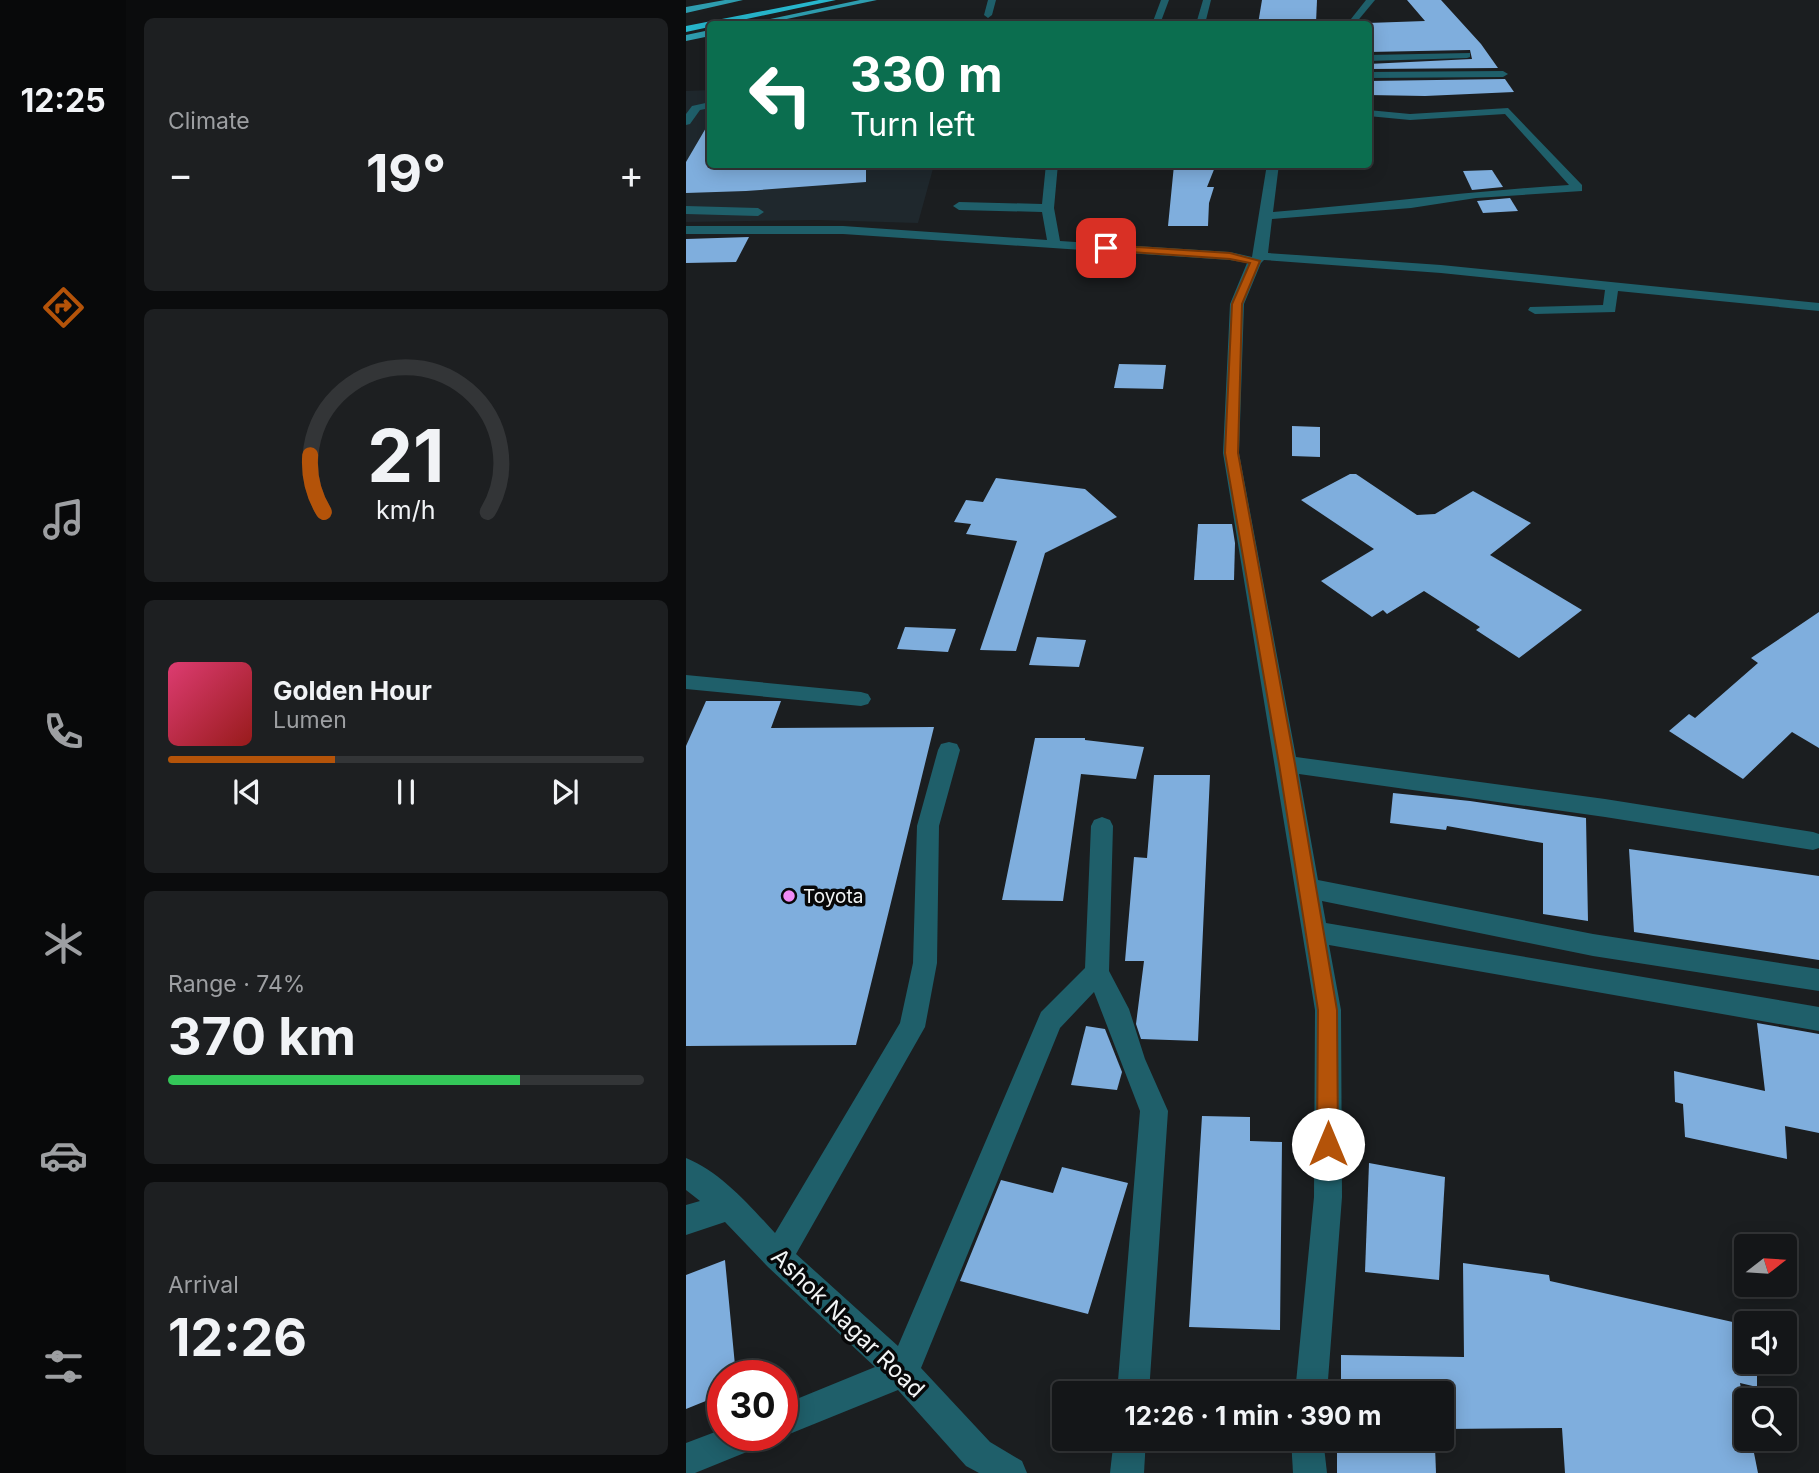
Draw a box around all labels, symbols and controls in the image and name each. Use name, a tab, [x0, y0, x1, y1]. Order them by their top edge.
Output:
text: 330 m	[850, 45, 1003, 104]
icon: left	[735, 49, 826, 140]
text: 12:25	[20, 81, 106, 120]
text: Turn left	[850, 105, 975, 144]
text: Climate	[168, 107, 250, 135]
text: 19°	[366, 142, 446, 205]
text: −	[168, 151, 193, 197]
text: +	[619, 151, 644, 197]
pin	[1076, 218, 1136, 278]
icon: arrive	[1087, 229, 1125, 267]
icon: directions	[39, 283, 88, 332]
text: 21	[367, 411, 445, 500]
text: km/h	[376, 494, 436, 524]
icon: music	[39, 495, 88, 544]
text: Golden Hour	[273, 675, 432, 706]
text: Lumen	[273, 706, 347, 734]
icon: phone	[39, 707, 88, 756]
icon: previous	[228, 773, 266, 811]
icon: pause	[387, 773, 425, 811]
icon: next	[546, 773, 584, 811]
place label: Toyota	[803, 885, 863, 908]
marker: Toyota	[781, 888, 797, 904]
icon: climate	[39, 919, 88, 968]
text: Range · 74%	[168, 970, 305, 998]
text: 370 km	[168, 1005, 356, 1068]
position arrow	[1291, 1107, 1365, 1181]
icon: car	[39, 1131, 88, 1180]
north arrow	[1734, 1234, 1797, 1297]
map controls	[1734, 1234, 1797, 1451]
street label: Ashok Nagar Road	[765, 1243, 931, 1403]
text: Arrival	[168, 1271, 239, 1299]
text: 12:26	[168, 1306, 307, 1369]
button: sound	[1734, 1311, 1797, 1374]
icon: filters	[39, 1342, 88, 1391]
speed limit sign: 30	[707, 1360, 798, 1451]
button: search	[1734, 1388, 1797, 1451]
text: 12:26 · 1 min · 390 m	[1125, 1400, 1381, 1431]

